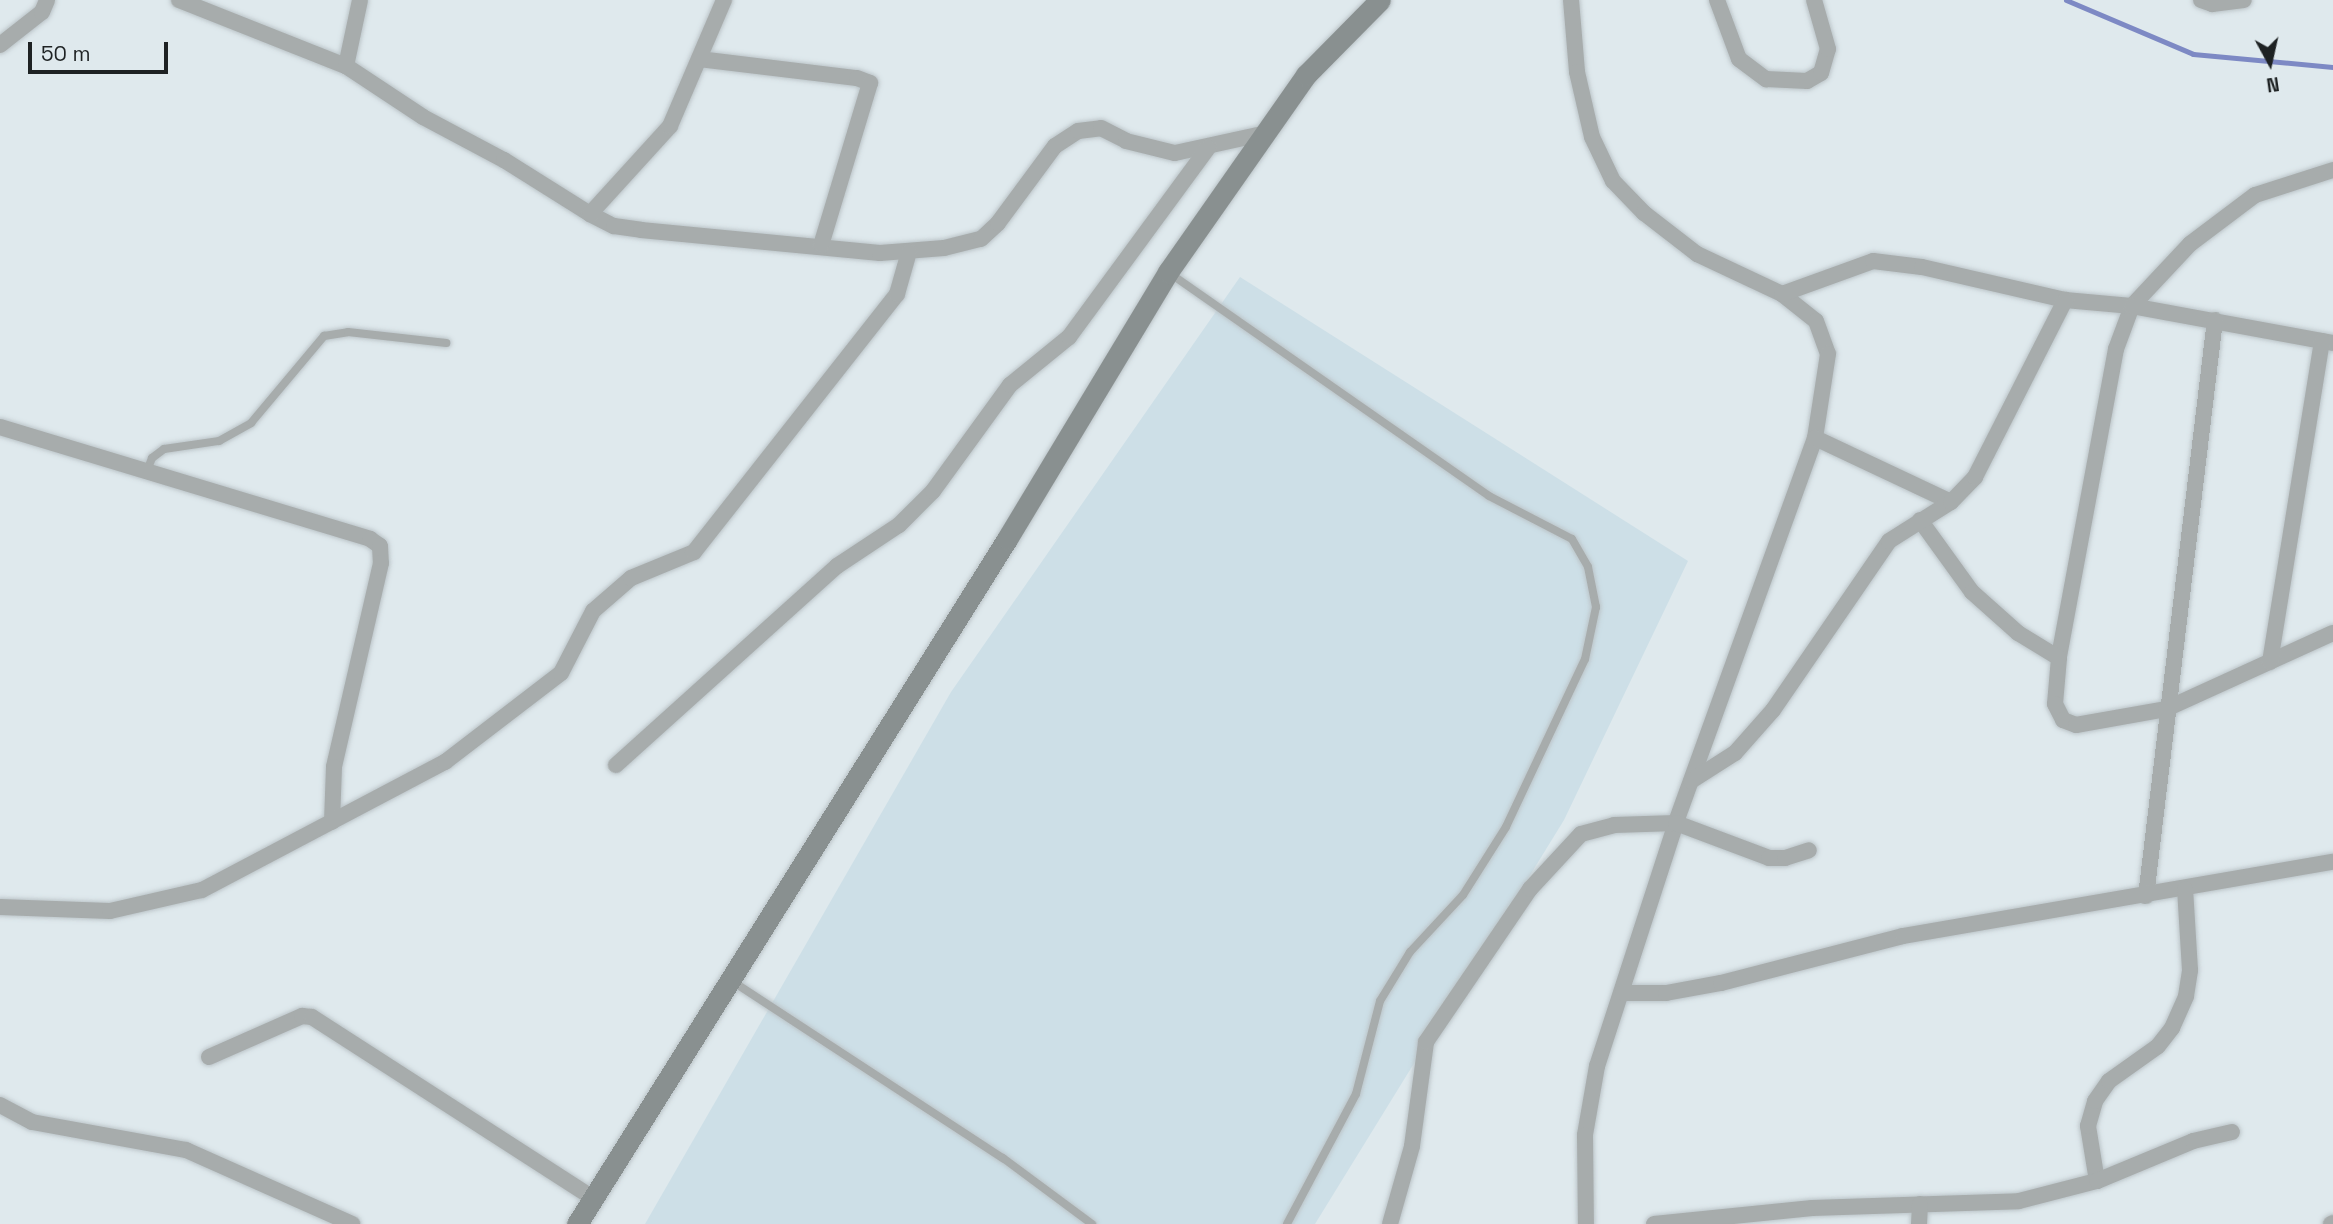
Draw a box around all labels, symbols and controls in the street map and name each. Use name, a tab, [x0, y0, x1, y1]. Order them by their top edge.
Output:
scale bar	[32, 28, 172, 72]
north arrow	[2235, 28, 2305, 98]
text: 50 m	[41, 40, 91, 67]
text: N	[2265, 71, 2281, 98]

